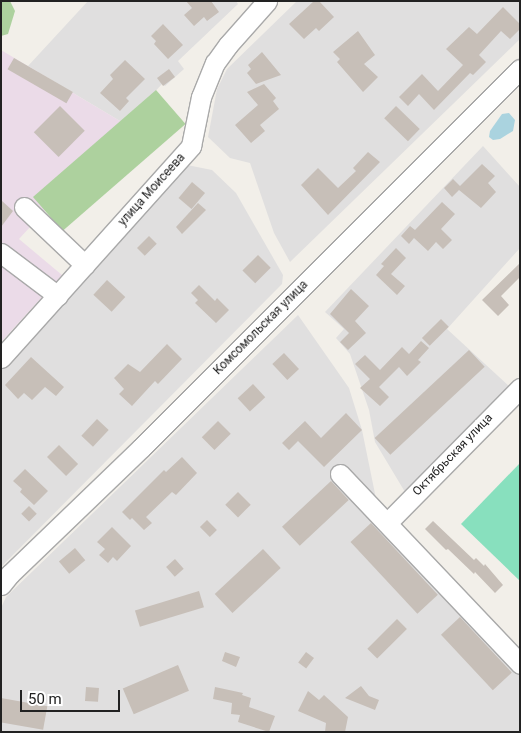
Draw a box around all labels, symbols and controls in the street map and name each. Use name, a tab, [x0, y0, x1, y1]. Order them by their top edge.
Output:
street label: улица Моисеева	[116, 151, 188, 229]
street label: Комсомольская улица	[211, 278, 311, 378]
street label: Октябрьская улица	[410, 411, 496, 499]
scale bar	[22, 680, 122, 712]
text: 50 m	[28, 690, 62, 708]

